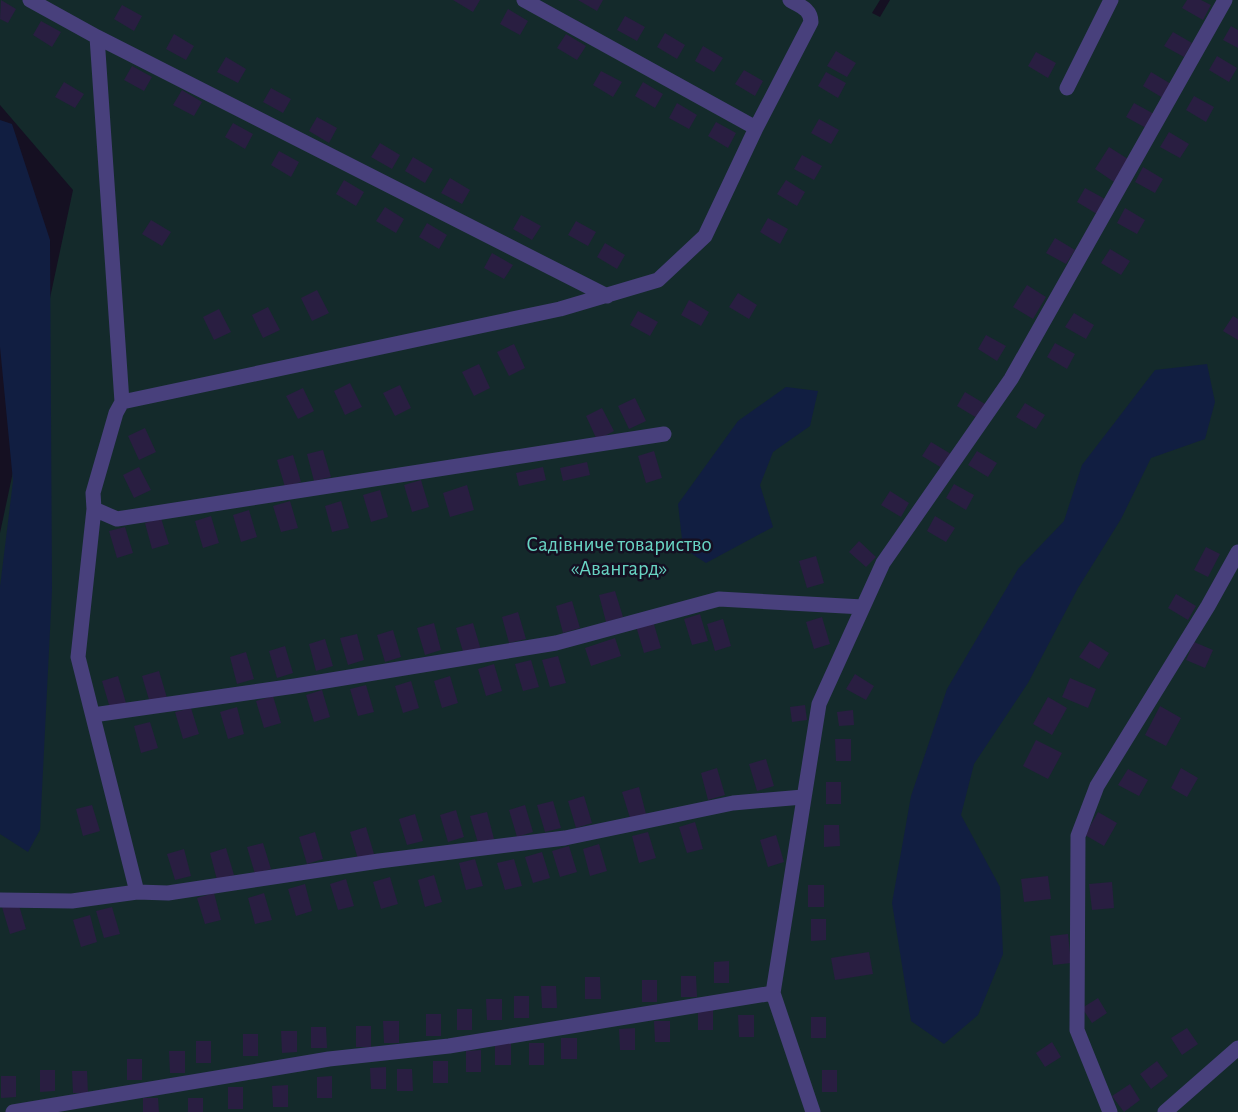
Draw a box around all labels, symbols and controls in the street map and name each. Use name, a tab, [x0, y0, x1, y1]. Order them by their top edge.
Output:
park label: Садівниче товариство «Авангард»	[526, 534, 712, 579]

